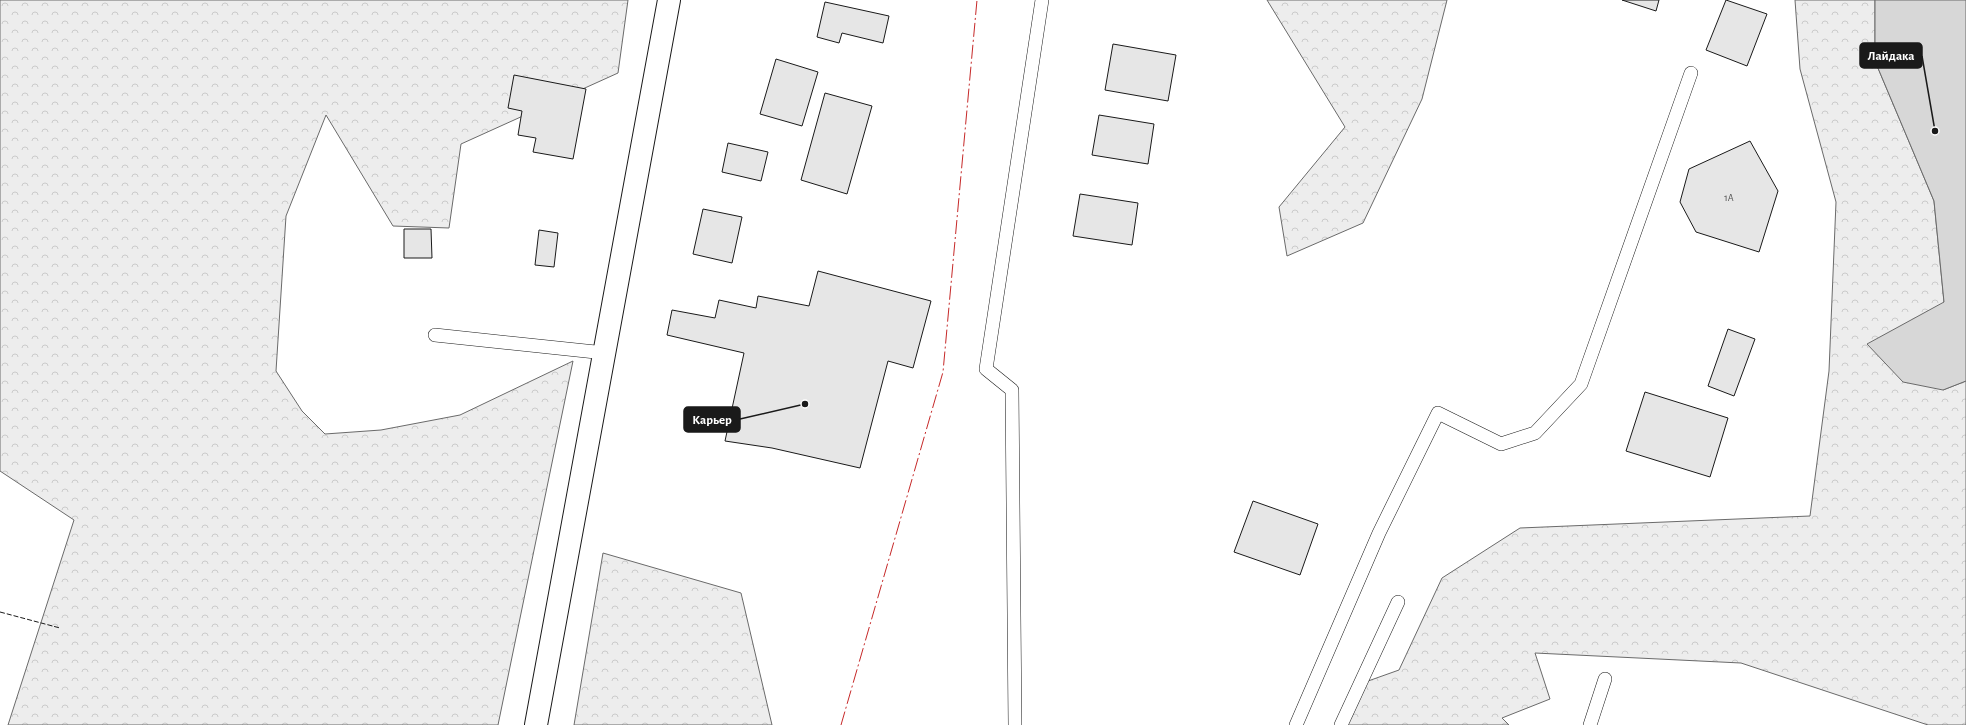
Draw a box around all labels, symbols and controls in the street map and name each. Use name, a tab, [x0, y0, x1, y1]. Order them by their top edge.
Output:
callout: Лайдака	[1860, 43, 1922, 68]
text: Лайдака	[1868, 50, 1914, 63]
house number: 1А	[1724, 193, 1734, 203]
callout: Карьер	[684, 407, 740, 432]
text: Карьер	[692, 414, 732, 427]

